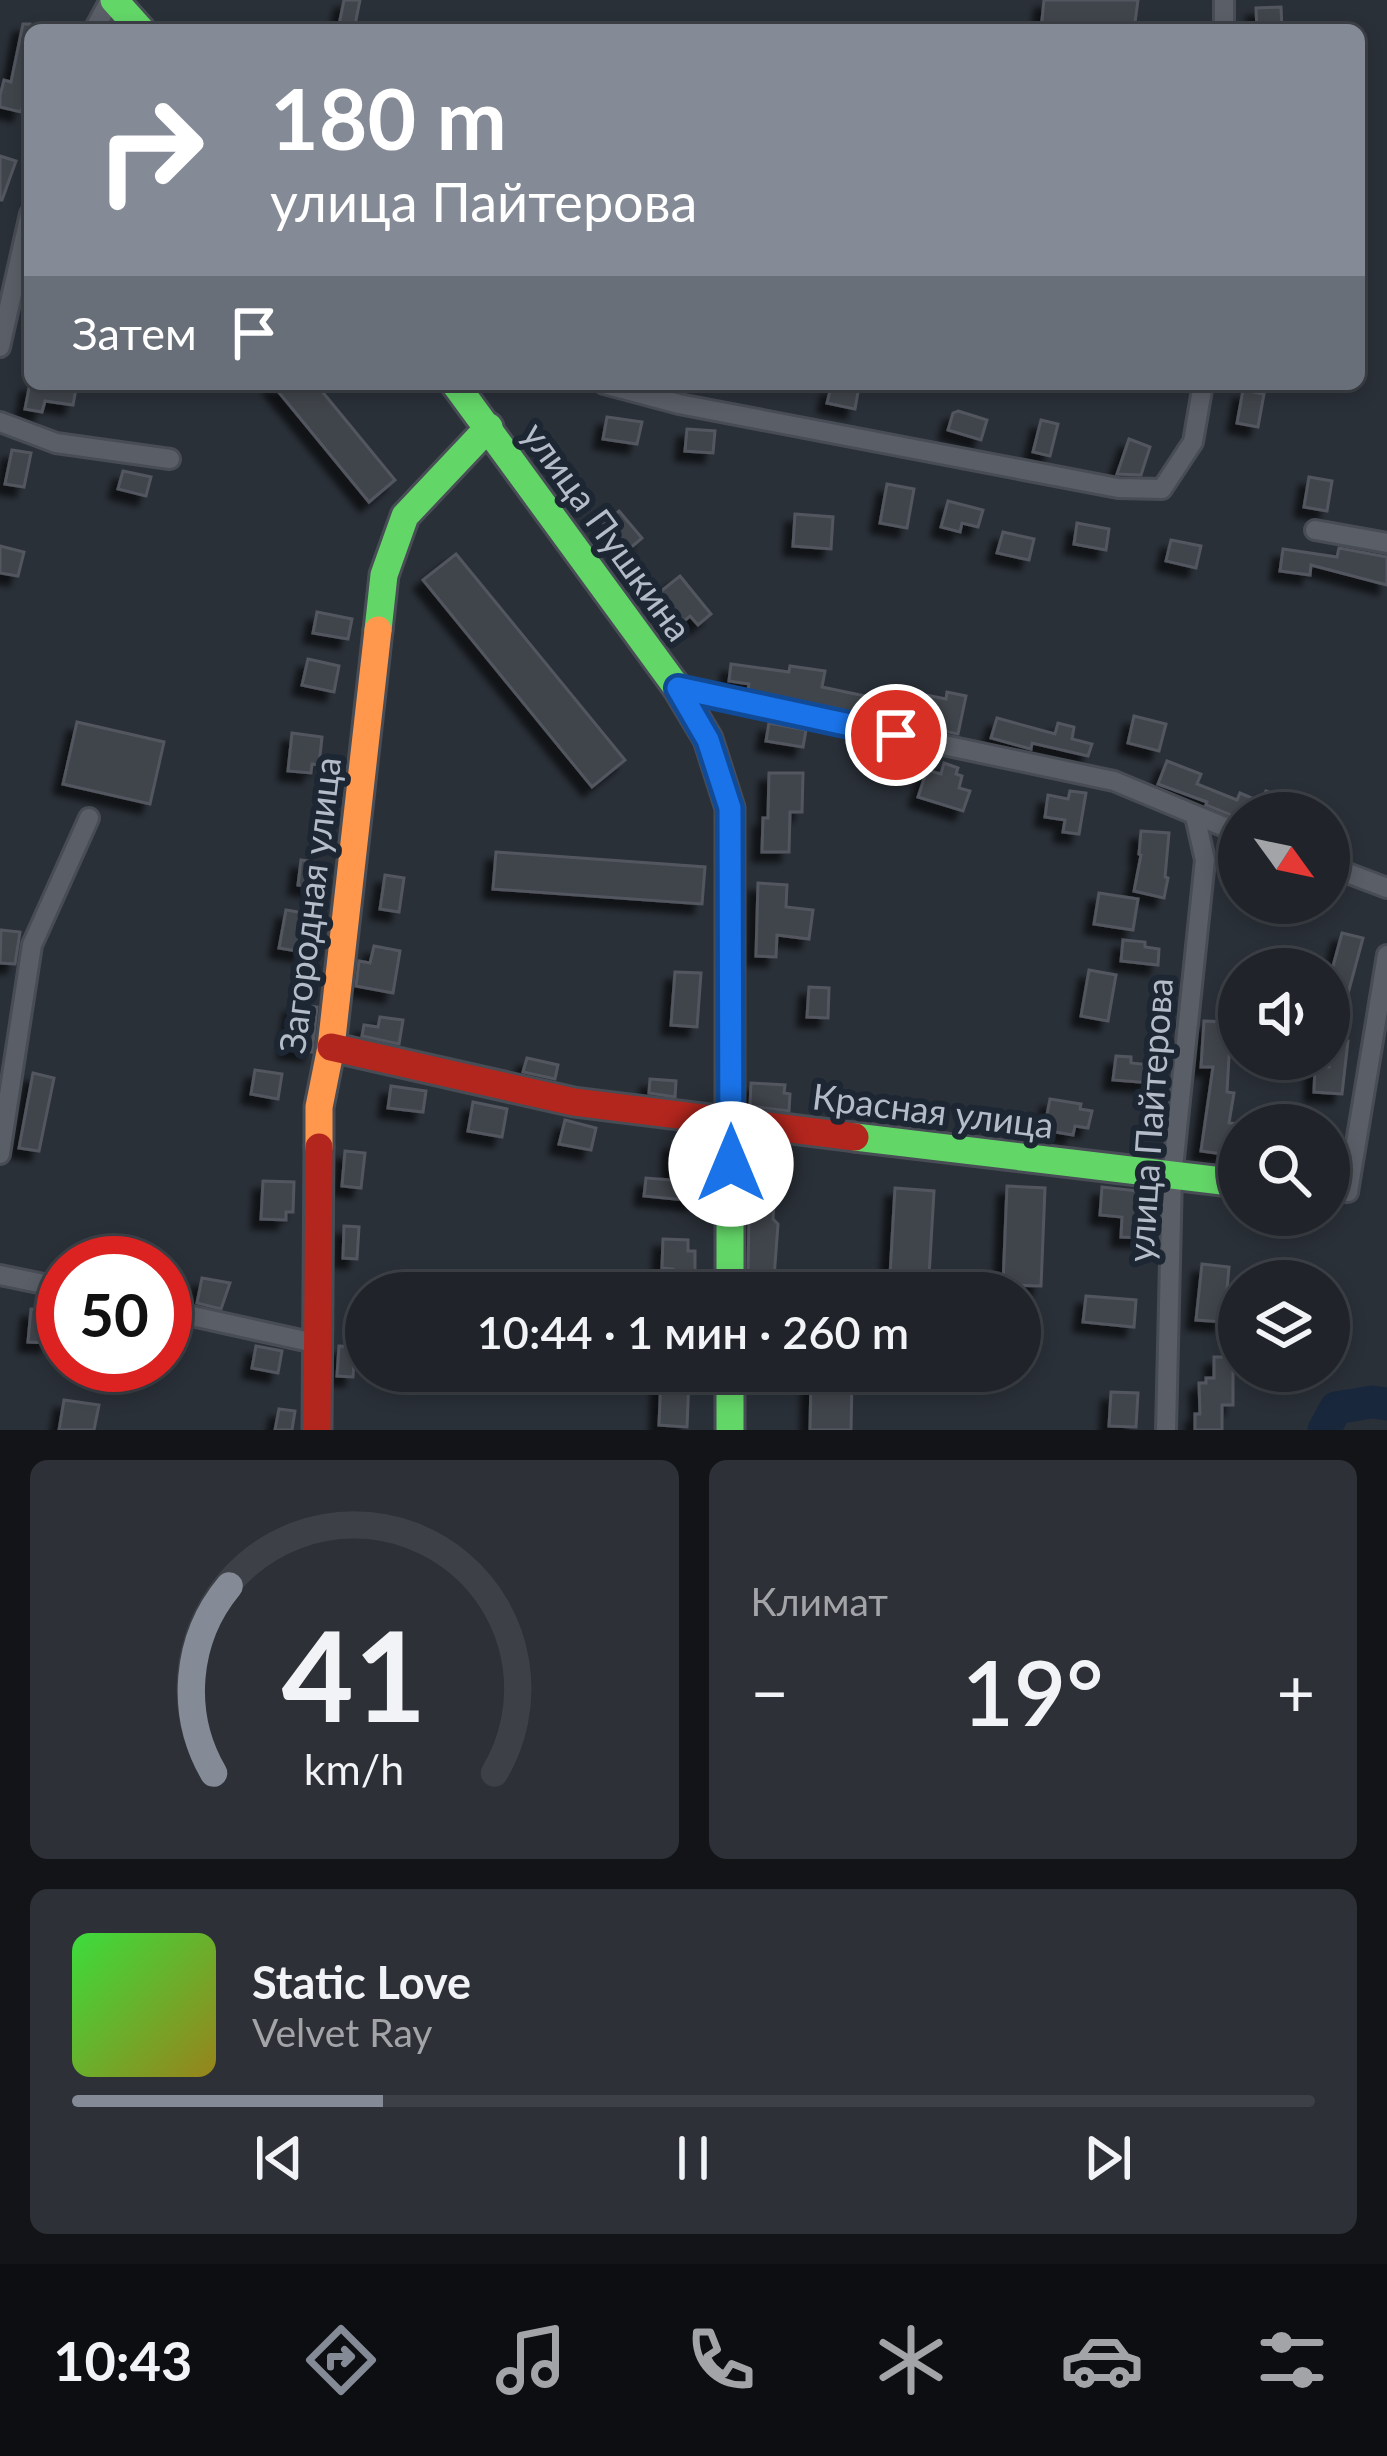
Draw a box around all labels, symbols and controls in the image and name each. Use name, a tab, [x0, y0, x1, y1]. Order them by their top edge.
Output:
text: 180 m	[270, 67, 507, 168]
icon: right	[72, 72, 228, 228]
text: улица Пайтерова	[270, 169, 697, 234]
icon: arrive	[221, 300, 287, 366]
text: Затем	[72, 306, 197, 360]
street label: улица Пушкина	[514, 413, 702, 649]
pin	[845, 684, 947, 786]
icon: arrive	[863, 702, 929, 768]
street label: Загородная улица	[269, 754, 349, 1056]
north arrow	[1218, 792, 1350, 924]
map controls	[1218, 792, 1350, 1392]
button: sound	[1218, 948, 1350, 1080]
street label: улица Пайтерова	[1117, 976, 1181, 1264]
street label: Красная улица	[810, 1073, 1056, 1147]
position arrow	[668, 1101, 794, 1227]
button: search	[1218, 1104, 1350, 1236]
speed limit sign: 50	[36, 1236, 192, 1392]
button: layers	[1218, 1260, 1350, 1392]
text: 10:44 · 1 мин · 260 m	[477, 1305, 909, 1359]
text: Климат	[751, 1578, 888, 1624]
text: 41	[282, 1599, 427, 1749]
text: 19°	[962, 1637, 1104, 1745]
text: −	[751, 1652, 789, 1731]
text: +	[1277, 1652, 1315, 1731]
text: km/h	[304, 1742, 404, 1793]
text: Static Love	[252, 1955, 471, 2009]
text: Velvet Ray	[252, 2009, 432, 2055]
icon: previous	[246, 2125, 312, 2191]
icon: pause	[660, 2125, 726, 2191]
icon: next	[1075, 2125, 1141, 2191]
icon: directions	[299, 2318, 383, 2402]
icon: music	[489, 2318, 573, 2402]
icon: phone	[679, 2318, 763, 2402]
icon: climate	[869, 2318, 953, 2402]
icon: car	[1060, 2318, 1144, 2402]
icon: filters	[1250, 2318, 1334, 2402]
text: 10:43	[53, 2328, 192, 2393]

